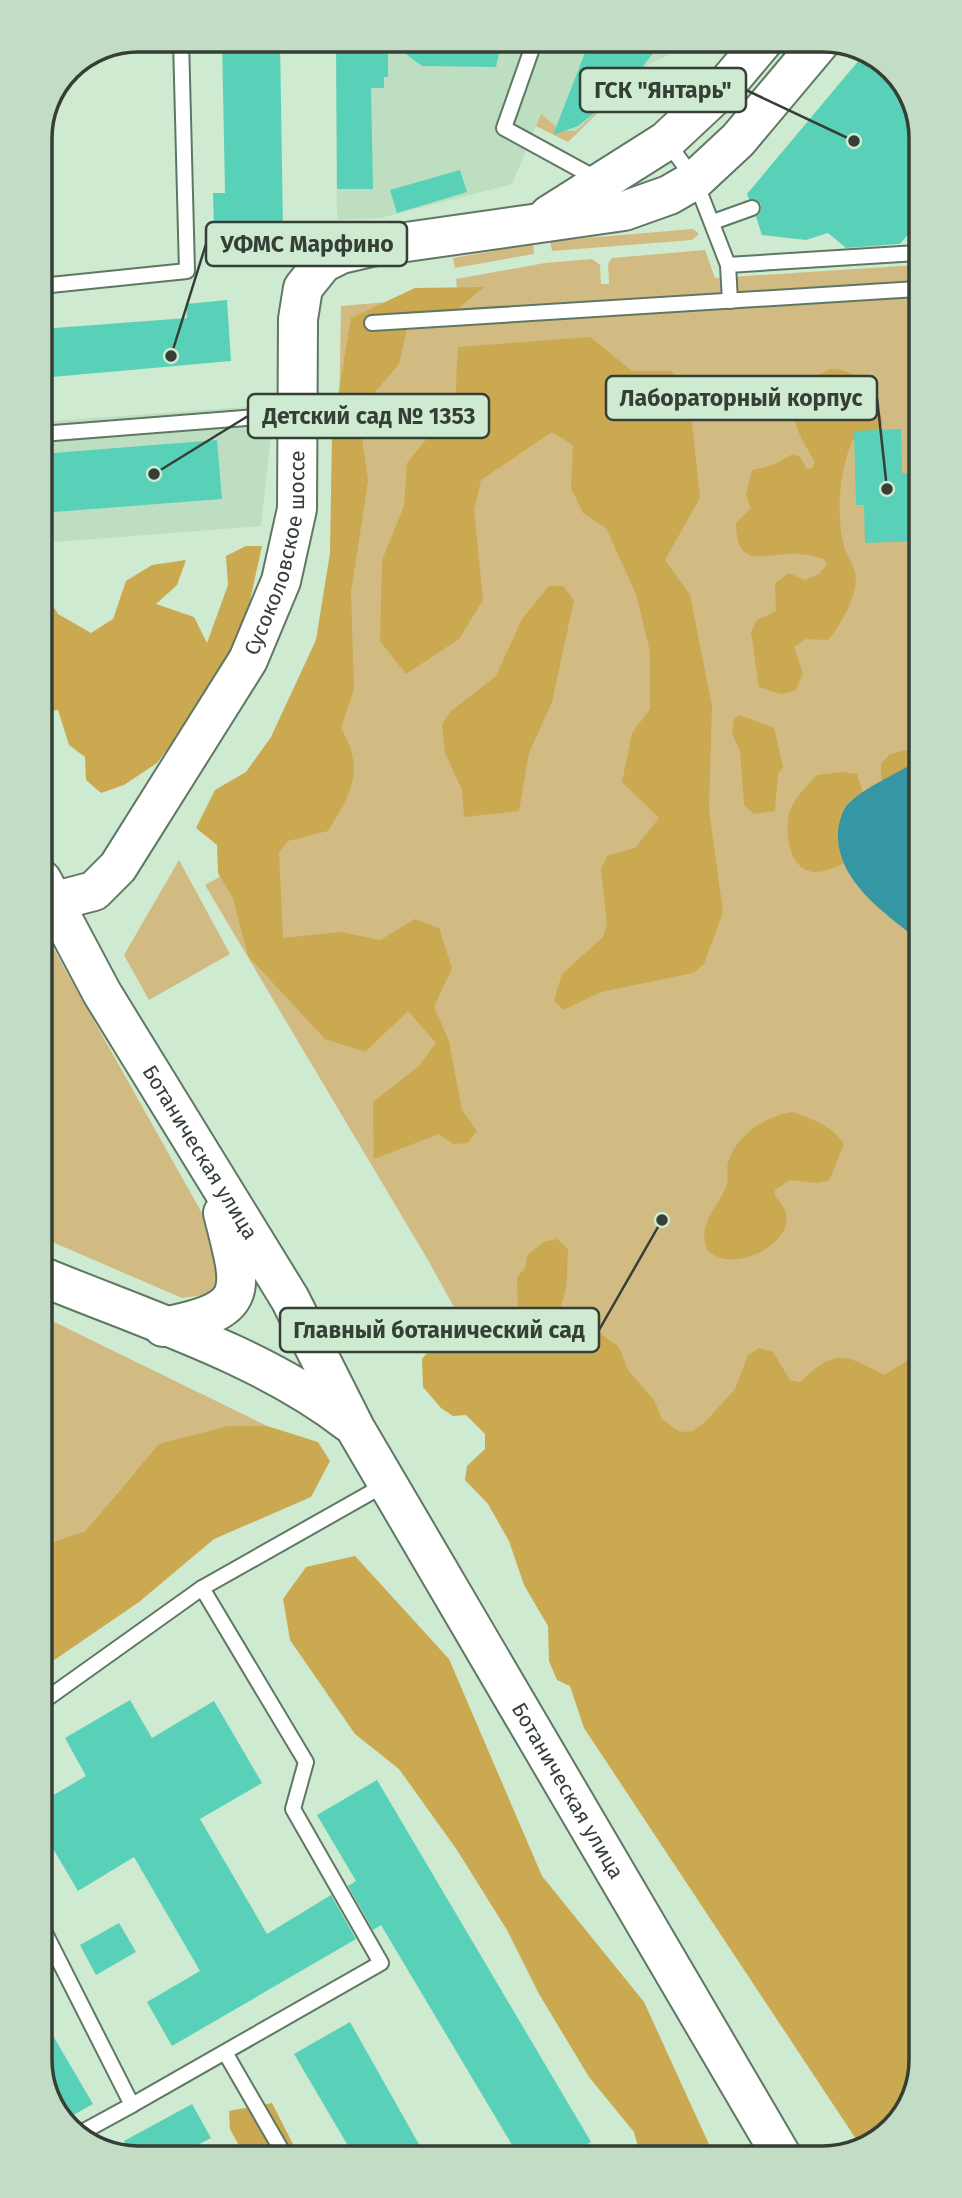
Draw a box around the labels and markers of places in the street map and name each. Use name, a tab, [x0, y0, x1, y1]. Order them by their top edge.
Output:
callout: ГСК "Янтарь"	[580, 68, 746, 112]
callout: УФМС Марфино	[206, 222, 407, 266]
callout: Лабораторный корпус	[606, 376, 877, 420]
callout: Детский сад № 1353	[248, 394, 489, 438]
callout: Главный ботанический сад	[280, 1308, 599, 1352]

